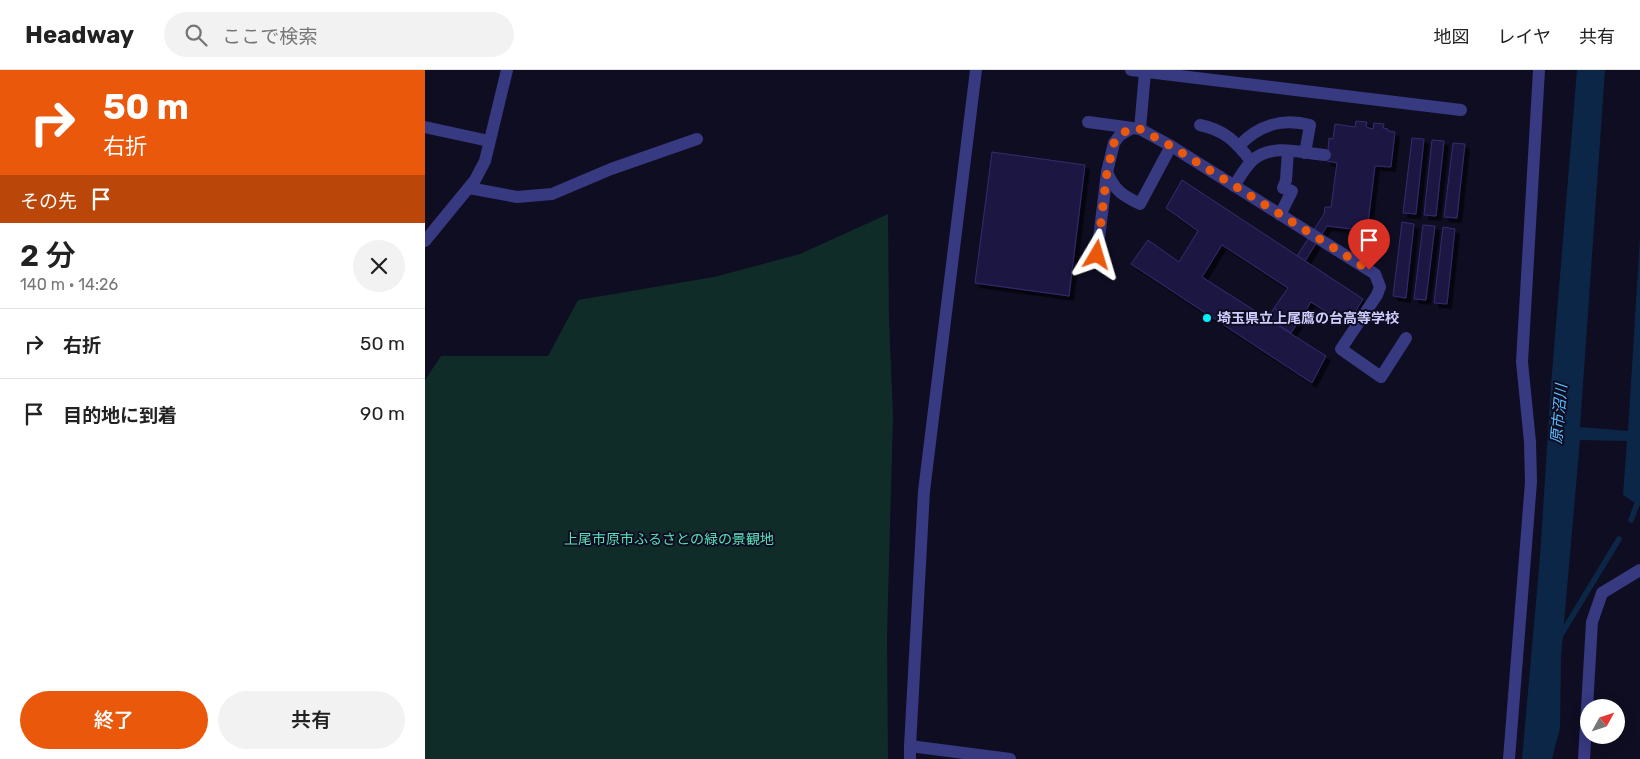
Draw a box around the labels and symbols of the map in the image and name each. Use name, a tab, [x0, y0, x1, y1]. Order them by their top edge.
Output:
pin	[1348, 219, 1390, 270]
position arrow	[1070, 228, 1122, 280]
place label: 埼玉県立上尾鷹の台高等学校	[1217, 310, 1399, 327]
marker: 埼玉県立上尾鷹の台高等学校	[1201, 312, 1213, 324]
water label: 原市沼川	[1547, 381, 1571, 445]
park label: 上尾市原市ふるさとの緑の景観地	[564, 531, 774, 548]
north arrow	[1580, 699, 1625, 744]

